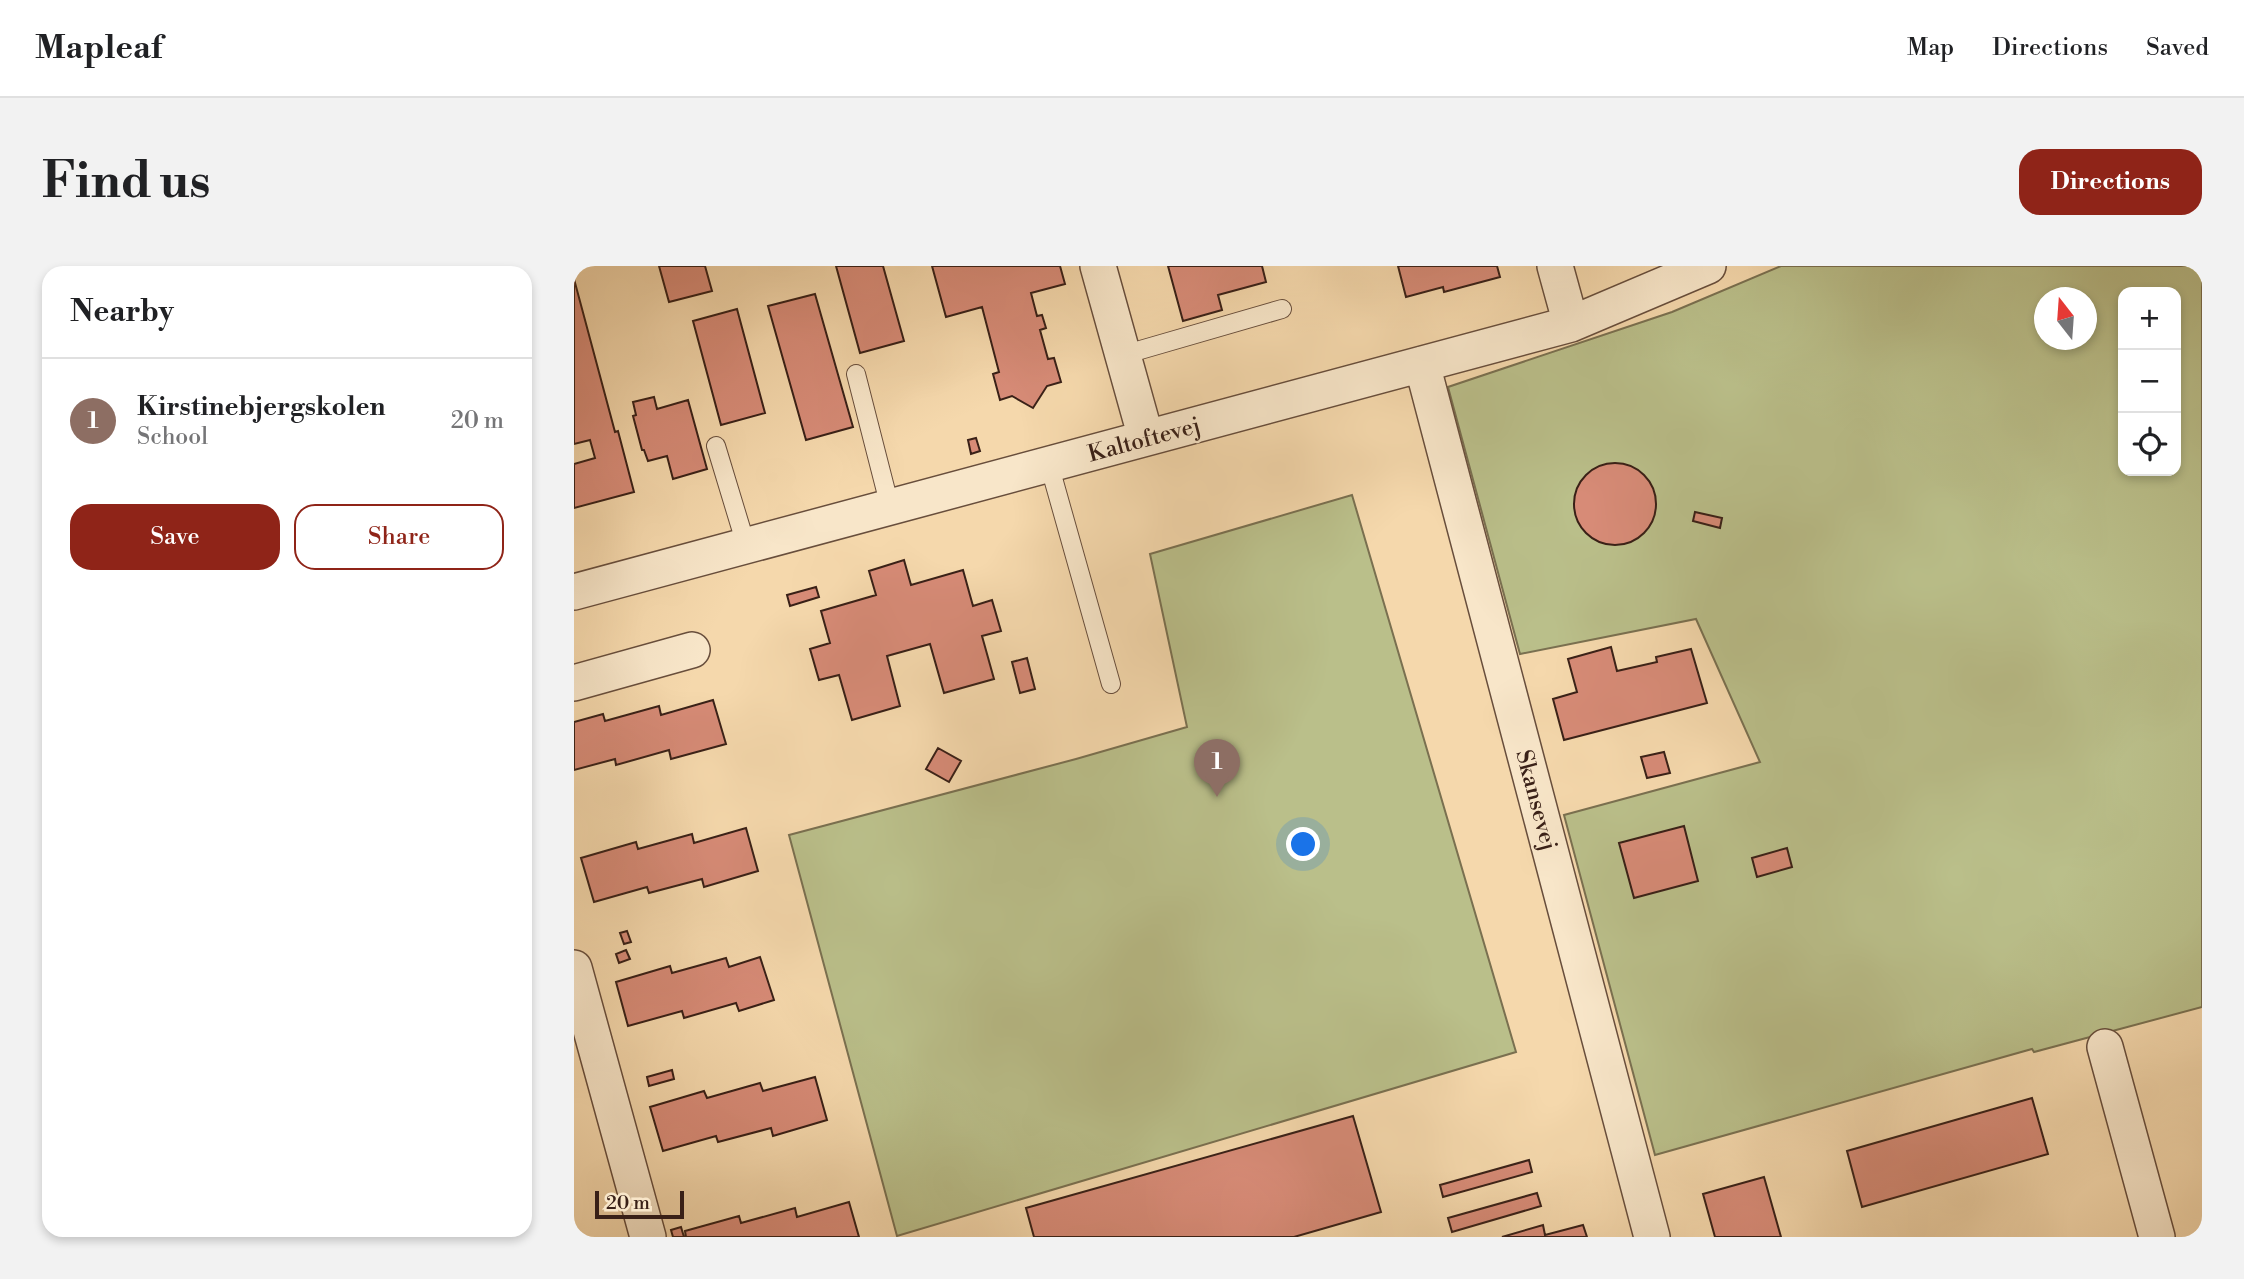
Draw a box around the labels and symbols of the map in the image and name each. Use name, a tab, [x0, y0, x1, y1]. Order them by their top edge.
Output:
north arrow	[2034, 287, 2097, 350]
street label: Kaltoftevej	[1085, 411, 1204, 468]
pin: 1	[1194, 739, 1240, 797]
street label: Skansevej	[1509, 747, 1563, 854]
your location	[1286, 827, 1320, 861]
scale bar	[595, 1188, 684, 1220]

